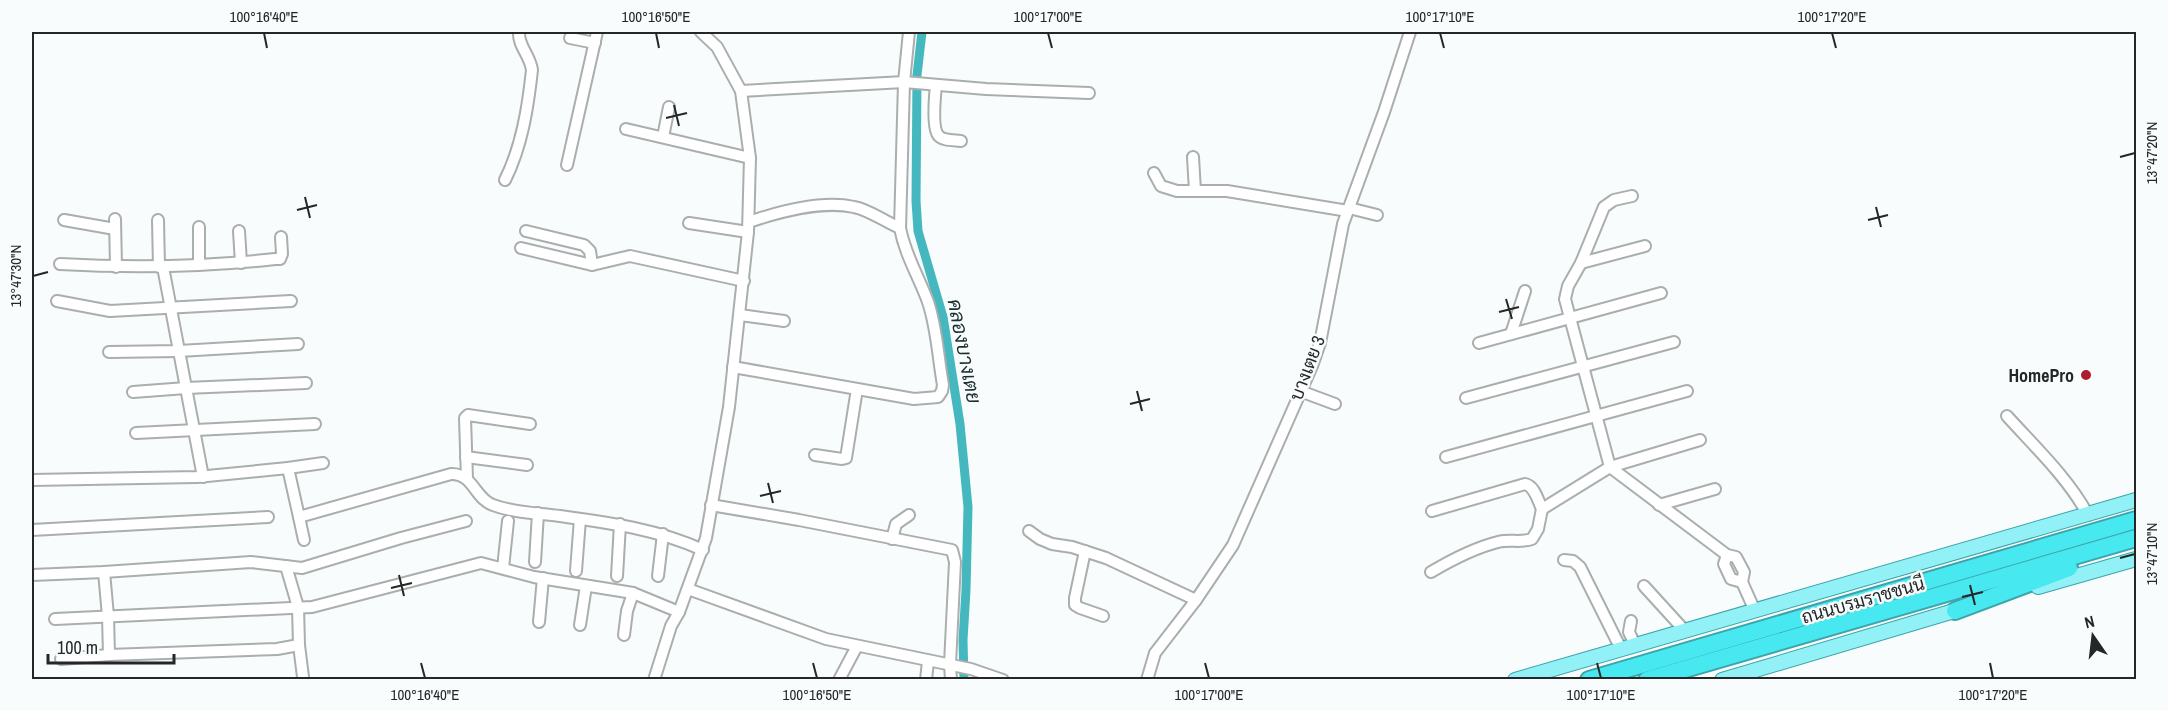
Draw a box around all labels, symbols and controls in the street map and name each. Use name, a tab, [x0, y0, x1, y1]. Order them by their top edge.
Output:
text: 100°16'40"E	[230, 6, 298, 27]
text: 100°16'50"E	[622, 6, 690, 27]
text: 100°17'00"E	[1014, 6, 1082, 27]
text: 100°17'10"E	[1406, 6, 1474, 27]
text: 100°17'20"E	[1798, 6, 1866, 27]
text: 13°47'20"N	[2141, 122, 2162, 184]
text: 13°47'30"N	[5, 245, 26, 307]
water label: คลองบางเตย	[942, 296, 988, 406]
street label: บางเตย 3	[1283, 332, 1331, 404]
place label: HomePro	[2008, 363, 2074, 388]
marker: HomePro	[2079, 368, 2093, 382]
text: 13°47'10"N	[2141, 523, 2162, 585]
street label: ถนนบรมราชชนนี	[1799, 570, 1927, 630]
north arrow	[2063, 606, 2123, 666]
text: N	[2082, 610, 2097, 633]
scale bar	[48, 627, 174, 665]
text: 100 m	[57, 635, 98, 660]
text: 100°16'40"E	[391, 684, 459, 705]
text: 100°16'50"E	[783, 684, 851, 705]
text: 100°17'00"E	[1175, 684, 1243, 705]
text: 100°17'10"E	[1567, 684, 1635, 705]
text: 100°17'20"E	[1959, 684, 2027, 705]

